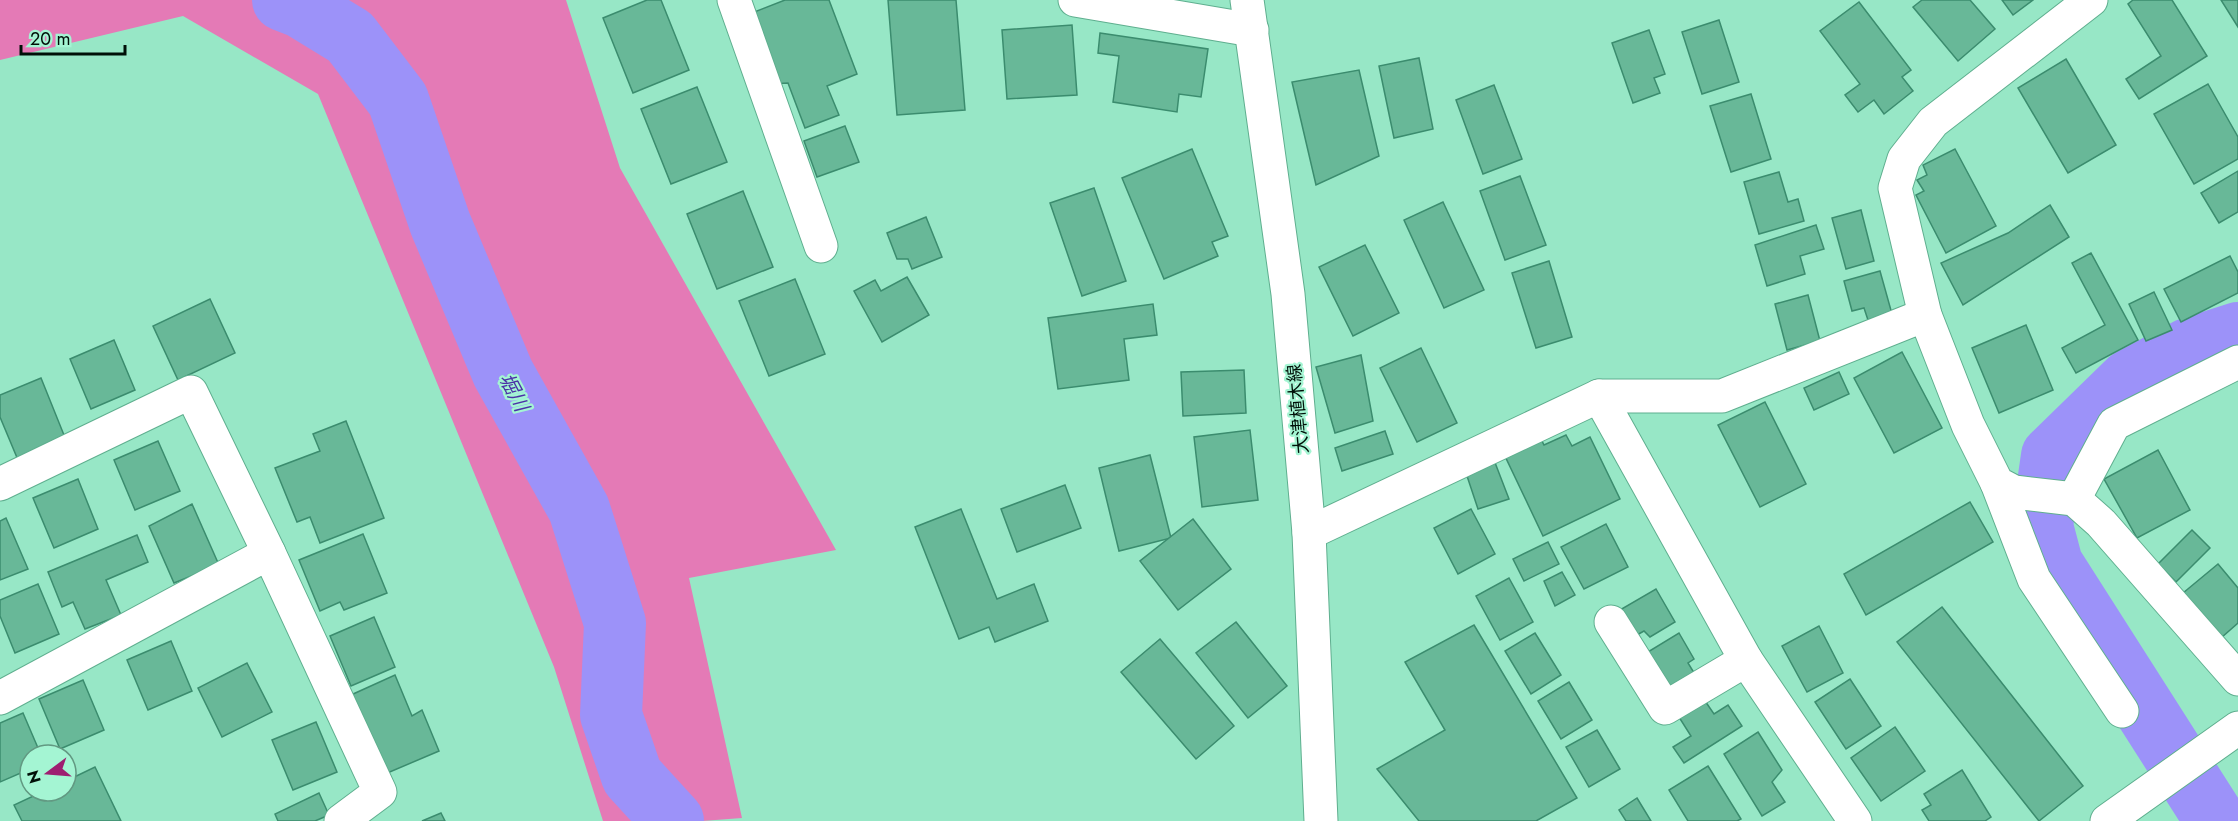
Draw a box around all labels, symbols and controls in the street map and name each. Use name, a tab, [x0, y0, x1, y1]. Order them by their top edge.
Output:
scale bar	[21, 18, 124, 56]
text: 20 m	[30, 26, 70, 52]
street label: 大津植木線	[1281, 363, 1315, 455]
water label: 堀川	[491, 368, 537, 418]
north arrow	[18, 743, 78, 803]
text: N	[21, 768, 47, 786]

